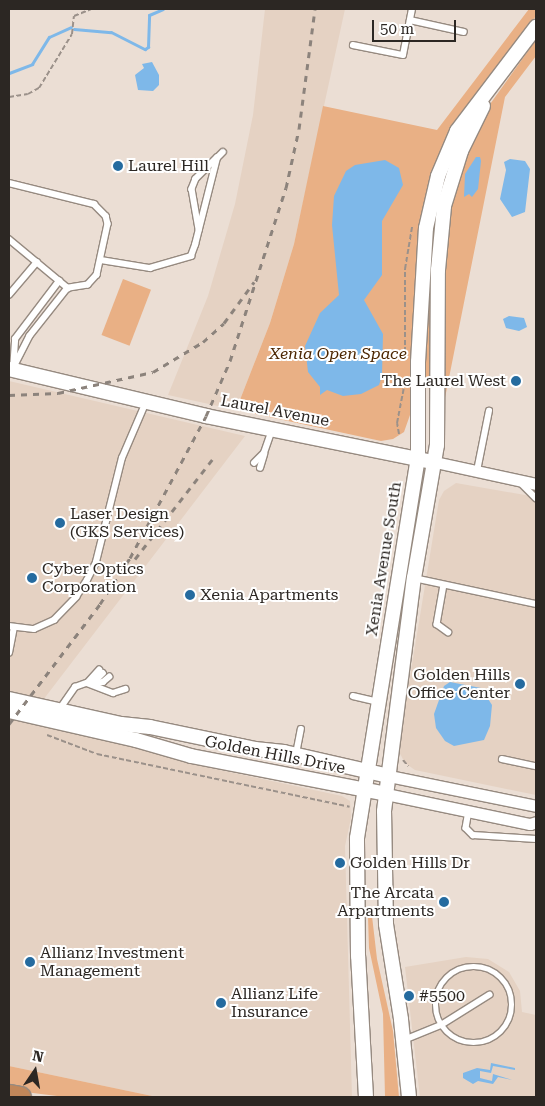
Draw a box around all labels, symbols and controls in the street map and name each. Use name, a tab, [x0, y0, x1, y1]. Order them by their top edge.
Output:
scale bar	[375, 10, 459, 42]
text: 50 m	[380, 20, 414, 38]
place label: Laurel Hill	[128, 156, 209, 176]
marker: Laurel Hill	[112, 160, 124, 172]
park label: Xenia Open Space	[269, 344, 407, 364]
place label: The Laurel West	[382, 371, 506, 391]
marker: The Laurel West	[510, 375, 522, 387]
street label: Laurel Avenue	[219, 391, 331, 431]
street label: Xenia Avenue South	[362, 480, 406, 638]
place label: Laser Design (GKS Services)	[70, 504, 184, 542]
marker: Laser Design (GKS Services)	[54, 517, 66, 529]
place label: Cyber Optics Corporation	[42, 559, 144, 597]
marker: Cyber Optics Corporation	[26, 572, 38, 584]
place label: Xenia Apartments	[200, 585, 338, 605]
marker: Xenia Apartments	[184, 589, 196, 601]
place label: Golden Hills Office Center	[408, 665, 510, 703]
marker: Golden Hills Office Center	[514, 678, 526, 690]
street label: Golden Hills Drive	[203, 732, 347, 778]
place label: Golden Hills Dr	[350, 853, 470, 873]
marker: Golden Hills Dr	[334, 857, 346, 869]
place label: The Arcata Arpartments	[337, 883, 434, 921]
marker: The Arcata Arpartments	[438, 896, 450, 908]
place label: Allianz Investment Management	[40, 943, 184, 981]
marker: Allianz Investment Management	[24, 956, 36, 968]
place label: Allianz Life Insurance	[231, 984, 318, 1022]
place label: #5500	[419, 986, 465, 1006]
marker: #5500	[403, 990, 415, 1002]
marker: Allianz Life Insurance	[215, 997, 227, 1009]
north arrow	[10, 1046, 60, 1096]
text: N	[31, 1047, 45, 1065]

